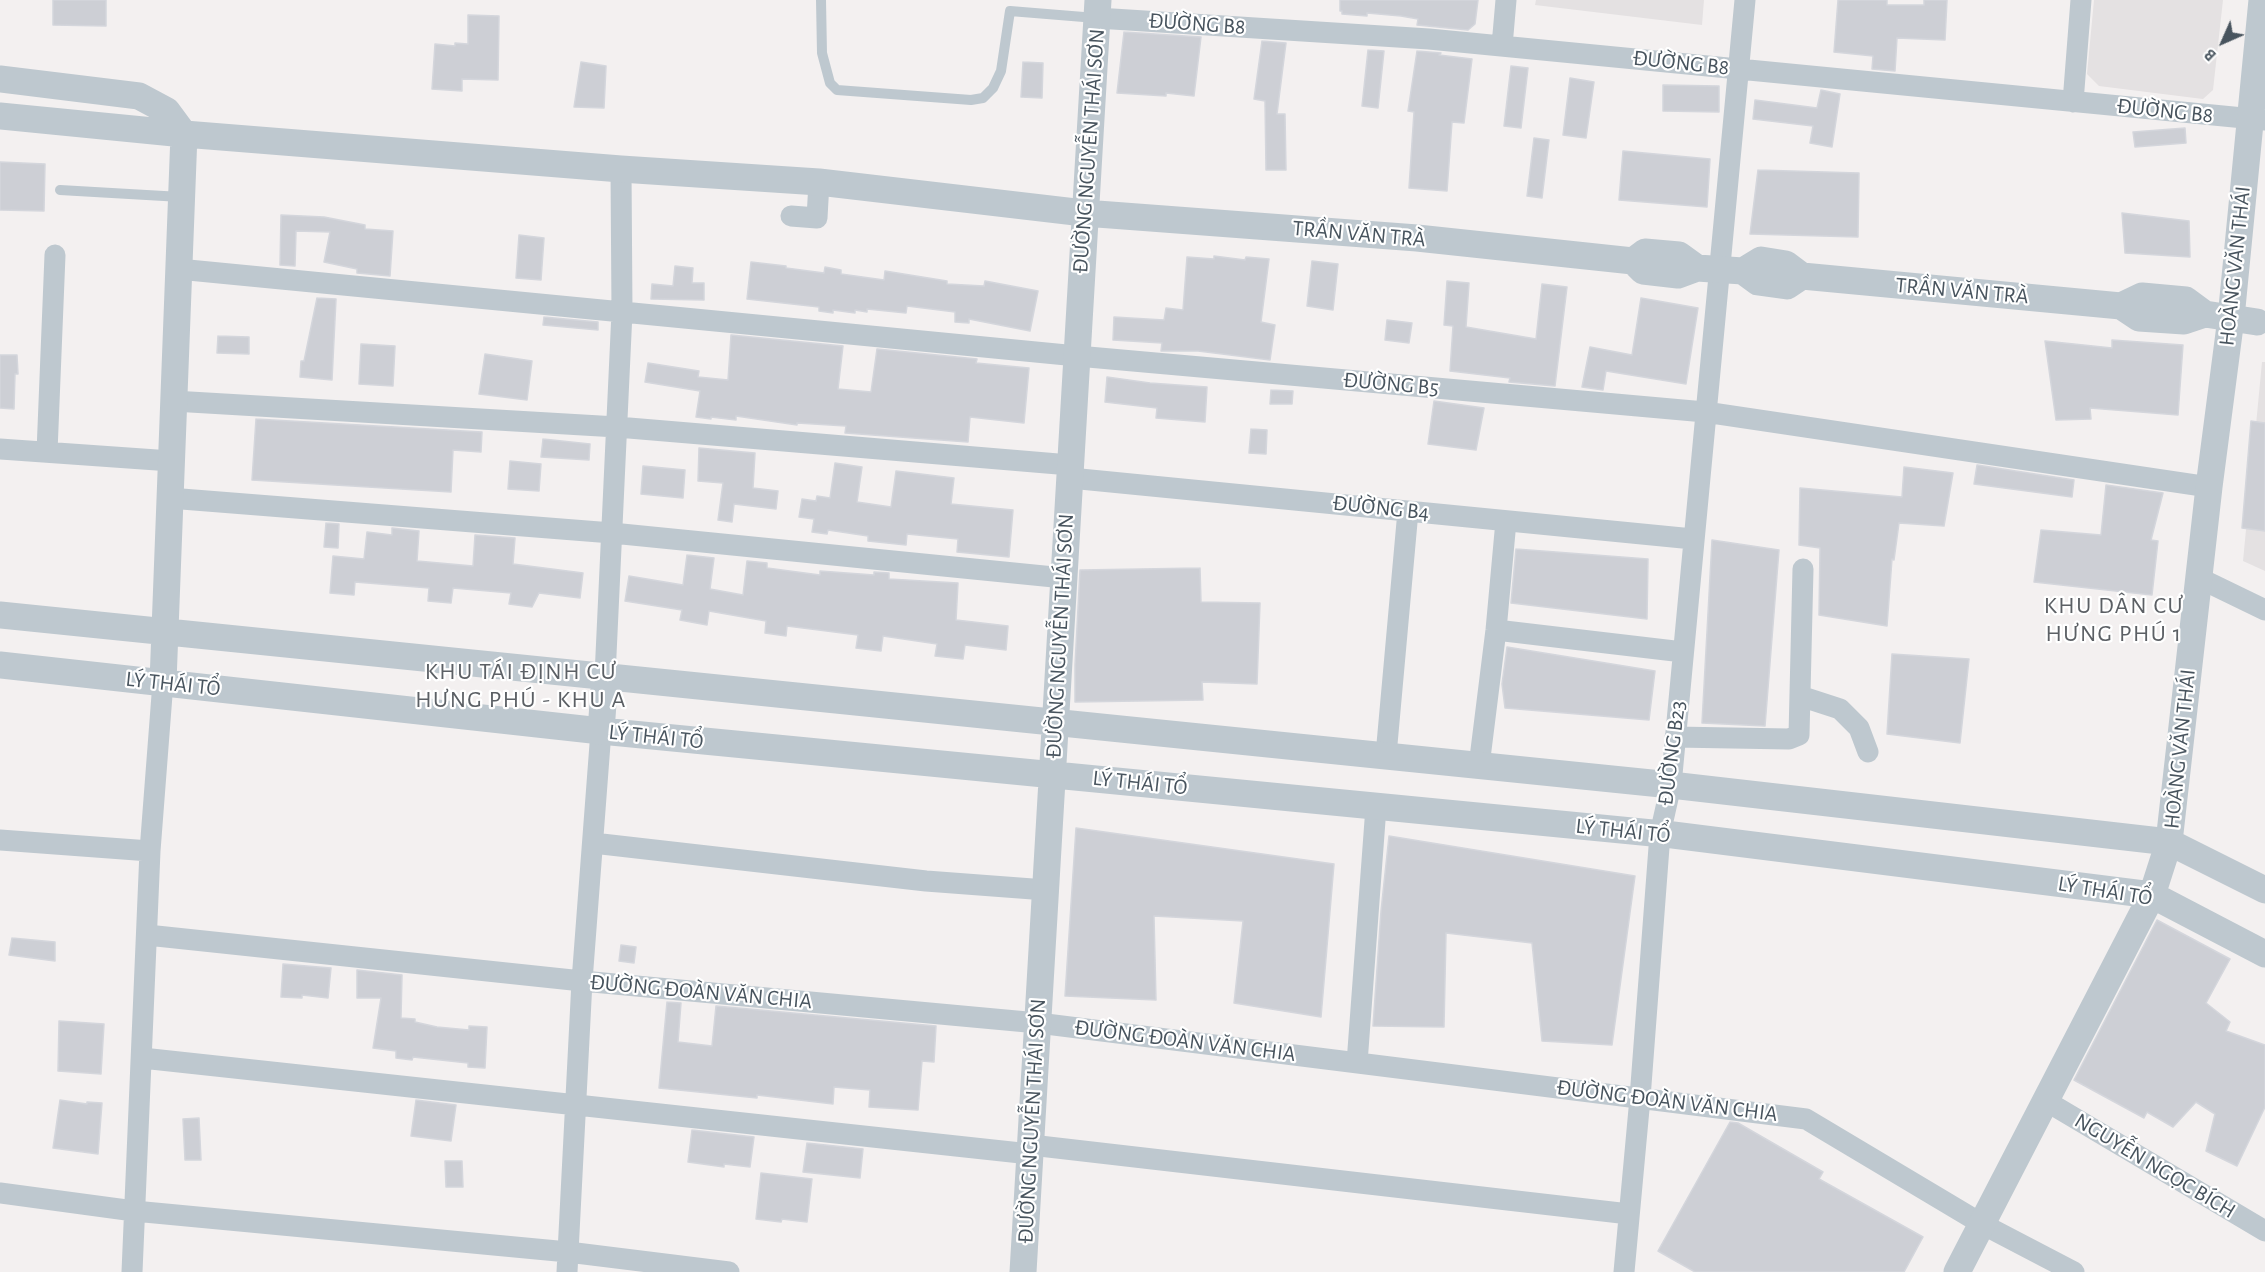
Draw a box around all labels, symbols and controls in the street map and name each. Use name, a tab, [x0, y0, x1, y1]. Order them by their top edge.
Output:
street label: ĐƯỜNG B8	[1148, 7, 1246, 41]
north arrow	[2193, 12, 2253, 72]
street label: ĐƯỜNG NGUYỄN THÁI SƠN	[1067, 28, 1111, 274]
street label: ĐƯỜNG B8	[1631, 45, 1731, 81]
text: B	[2201, 46, 2219, 64]
street label: ĐƯỜNG B8	[2115, 93, 2215, 129]
street label: HOÀNG VĂN THÁI	[2213, 185, 2257, 347]
street label: TRẦN VĂN TRÀ	[1291, 215, 1427, 253]
street label: TRẦN VĂN TRÀ	[1894, 272, 2030, 310]
street label: ĐƯỜNG B5	[1342, 367, 1440, 401]
street label: ĐƯỜNG B4	[1331, 490, 1431, 526]
street label: ĐƯỜNG NGUYỄN THÁI SƠN	[1040, 513, 1080, 759]
district label: KHU DÂN CƯ HƯNG PHÚ 1	[2044, 592, 2184, 648]
district label: KHU TÁI ĐỊNH CƯ HƯNG PHÚ - KHU A	[415, 658, 627, 714]
street label: LÝ THÁI TỔ	[124, 666, 222, 702]
street label: HOÀNG VĂN THÁI	[2158, 668, 2202, 830]
street label: ĐƯỜNG B23	[1652, 699, 1692, 807]
street label: LÝ THÁI TỔ	[607, 719, 705, 755]
street label: LÝ THÁI TỔ	[1091, 765, 1189, 801]
street label: LÝ THÁI TỔ	[1574, 813, 1672, 849]
street label: LÝ THÁI TỔ	[2056, 871, 2154, 911]
street label: ĐƯỜNG ĐOÀN VĂN CHIA	[589, 969, 813, 1015]
street label: ĐƯỜNG NGUYỄN THÁI SƠN	[1012, 998, 1052, 1244]
street label: ĐƯỜNG ĐOÀN VĂN CHIA	[1073, 1014, 1297, 1068]
street label: ĐƯỜNG ĐOÀN VĂN CHIA	[1555, 1074, 1779, 1128]
street label: NGUYỄN NGỌC BÍCH	[2070, 1108, 2240, 1224]

